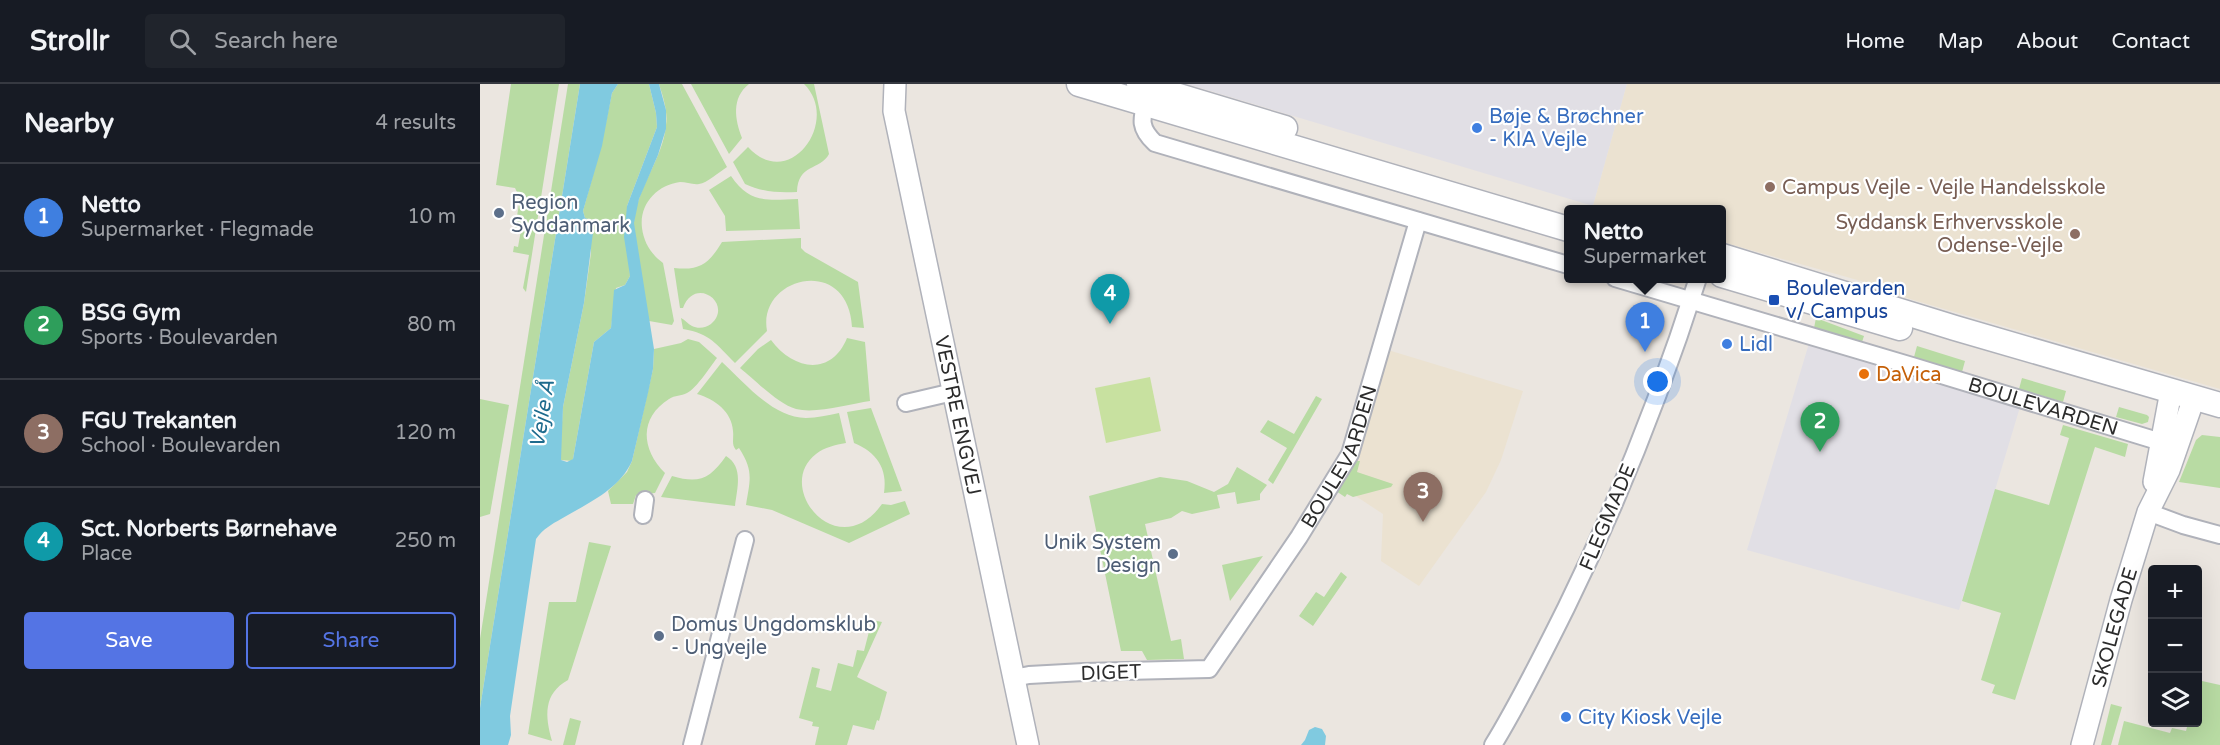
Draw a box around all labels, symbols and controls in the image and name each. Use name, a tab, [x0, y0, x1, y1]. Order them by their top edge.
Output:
search box	[145, 14, 565, 68]
text: Strollr	[30, 24, 109, 58]
icon: search	[166, 25, 199, 58]
text: Search here	[214, 28, 338, 54]
text: Home	[1845, 29, 1905, 54]
text: Map	[1938, 29, 1983, 54]
text: About	[2016, 29, 2078, 54]
text: Contact	[2111, 29, 2190, 54]
place label: Bøje & Brøchner - KIA Vejle	[1489, 105, 1644, 152]
text: Nearby	[24, 108, 114, 139]
text: 4 results	[376, 111, 456, 135]
marker: Bøje & Brøchner - KIA Vejle	[1470, 121, 1484, 135]
place label: Campus Vejle - Vejle Handelsskole	[1782, 176, 2106, 200]
marker: Campus Vejle - Vejle Handelsskole	[1763, 180, 1777, 194]
place label: Region Syddanmark	[511, 191, 630, 238]
text: Netto	[81, 192, 141, 218]
text: 1	[37, 205, 50, 229]
text: 10 m	[407, 205, 456, 229]
popup	[1564, 205, 1726, 283]
marker: Region Syddanmark	[492, 206, 506, 220]
place label: Syddansk Erhvervsskole Odense-Vejle	[1836, 211, 2063, 258]
text: Supermarket · Flegmade	[81, 218, 314, 242]
text: Netto	[1584, 219, 1643, 245]
marker: Syddansk Erhvervsskole Odense-Vejle	[2068, 227, 2082, 241]
text: Supermarket	[1584, 245, 1706, 269]
pin: 4	[1090, 274, 1130, 324]
place label: Boulevarden v/ Campus	[1786, 277, 1906, 324]
marker: Boulevarden v/ Campus	[1767, 293, 1781, 307]
text: BSG Gym	[81, 300, 181, 326]
pin: 1	[1626, 302, 1664, 352]
text: 2	[37, 313, 50, 337]
text: 80 m	[407, 313, 456, 337]
text: Sports · Boulevarden	[81, 326, 278, 350]
street label: VESTRE ENGVEJ	[929, 333, 986, 497]
place label: Lidl	[1739, 333, 1773, 357]
marker: Lidl	[1720, 337, 1734, 351]
place label: DaVica	[1876, 363, 1942, 387]
your location	[1643, 367, 1672, 396]
marker: DaVica	[1857, 367, 1871, 381]
street label: BOULEVARDEN	[1965, 373, 2121, 441]
water label: Vejle Å	[524, 378, 560, 450]
street label: BOULEVARDEN	[1296, 383, 1382, 533]
pin: 2	[1800, 402, 1840, 452]
text: FGU Trekanten	[81, 408, 237, 434]
text: 3	[37, 421, 50, 445]
text: 120 m	[395, 421, 456, 445]
text: School · Boulevarden	[81, 434, 281, 458]
street label: FLEGMADE	[1575, 460, 1641, 574]
pin: 3	[1404, 472, 1442, 522]
text: Sct. Norberts Børnehave	[81, 516, 337, 542]
text: 4	[37, 529, 50, 553]
text: 250 m	[395, 529, 456, 553]
place label: Unik System Design	[1044, 531, 1161, 578]
text: Place	[81, 542, 132, 566]
marker: Unik System Design	[1166, 547, 1180, 561]
street label: SKOLEGADE	[2087, 565, 2143, 690]
map controls	[2148, 565, 2202, 727]
button: +	[2148, 565, 2202, 619]
button: Save	[24, 612, 234, 669]
button: Share	[246, 612, 456, 669]
place label: Domus Ungdomsklub - Ungvejle	[671, 613, 876, 660]
button: −	[2148, 619, 2202, 673]
marker: Domus Ungdomsklub - Ungvejle	[652, 629, 666, 643]
street label: DIGET	[1080, 660, 1142, 686]
button: layers	[2148, 673, 2202, 727]
place label: City Kiosk Vejle	[1578, 706, 1722, 730]
marker: City Kiosk Vejle	[1559, 710, 1573, 724]

